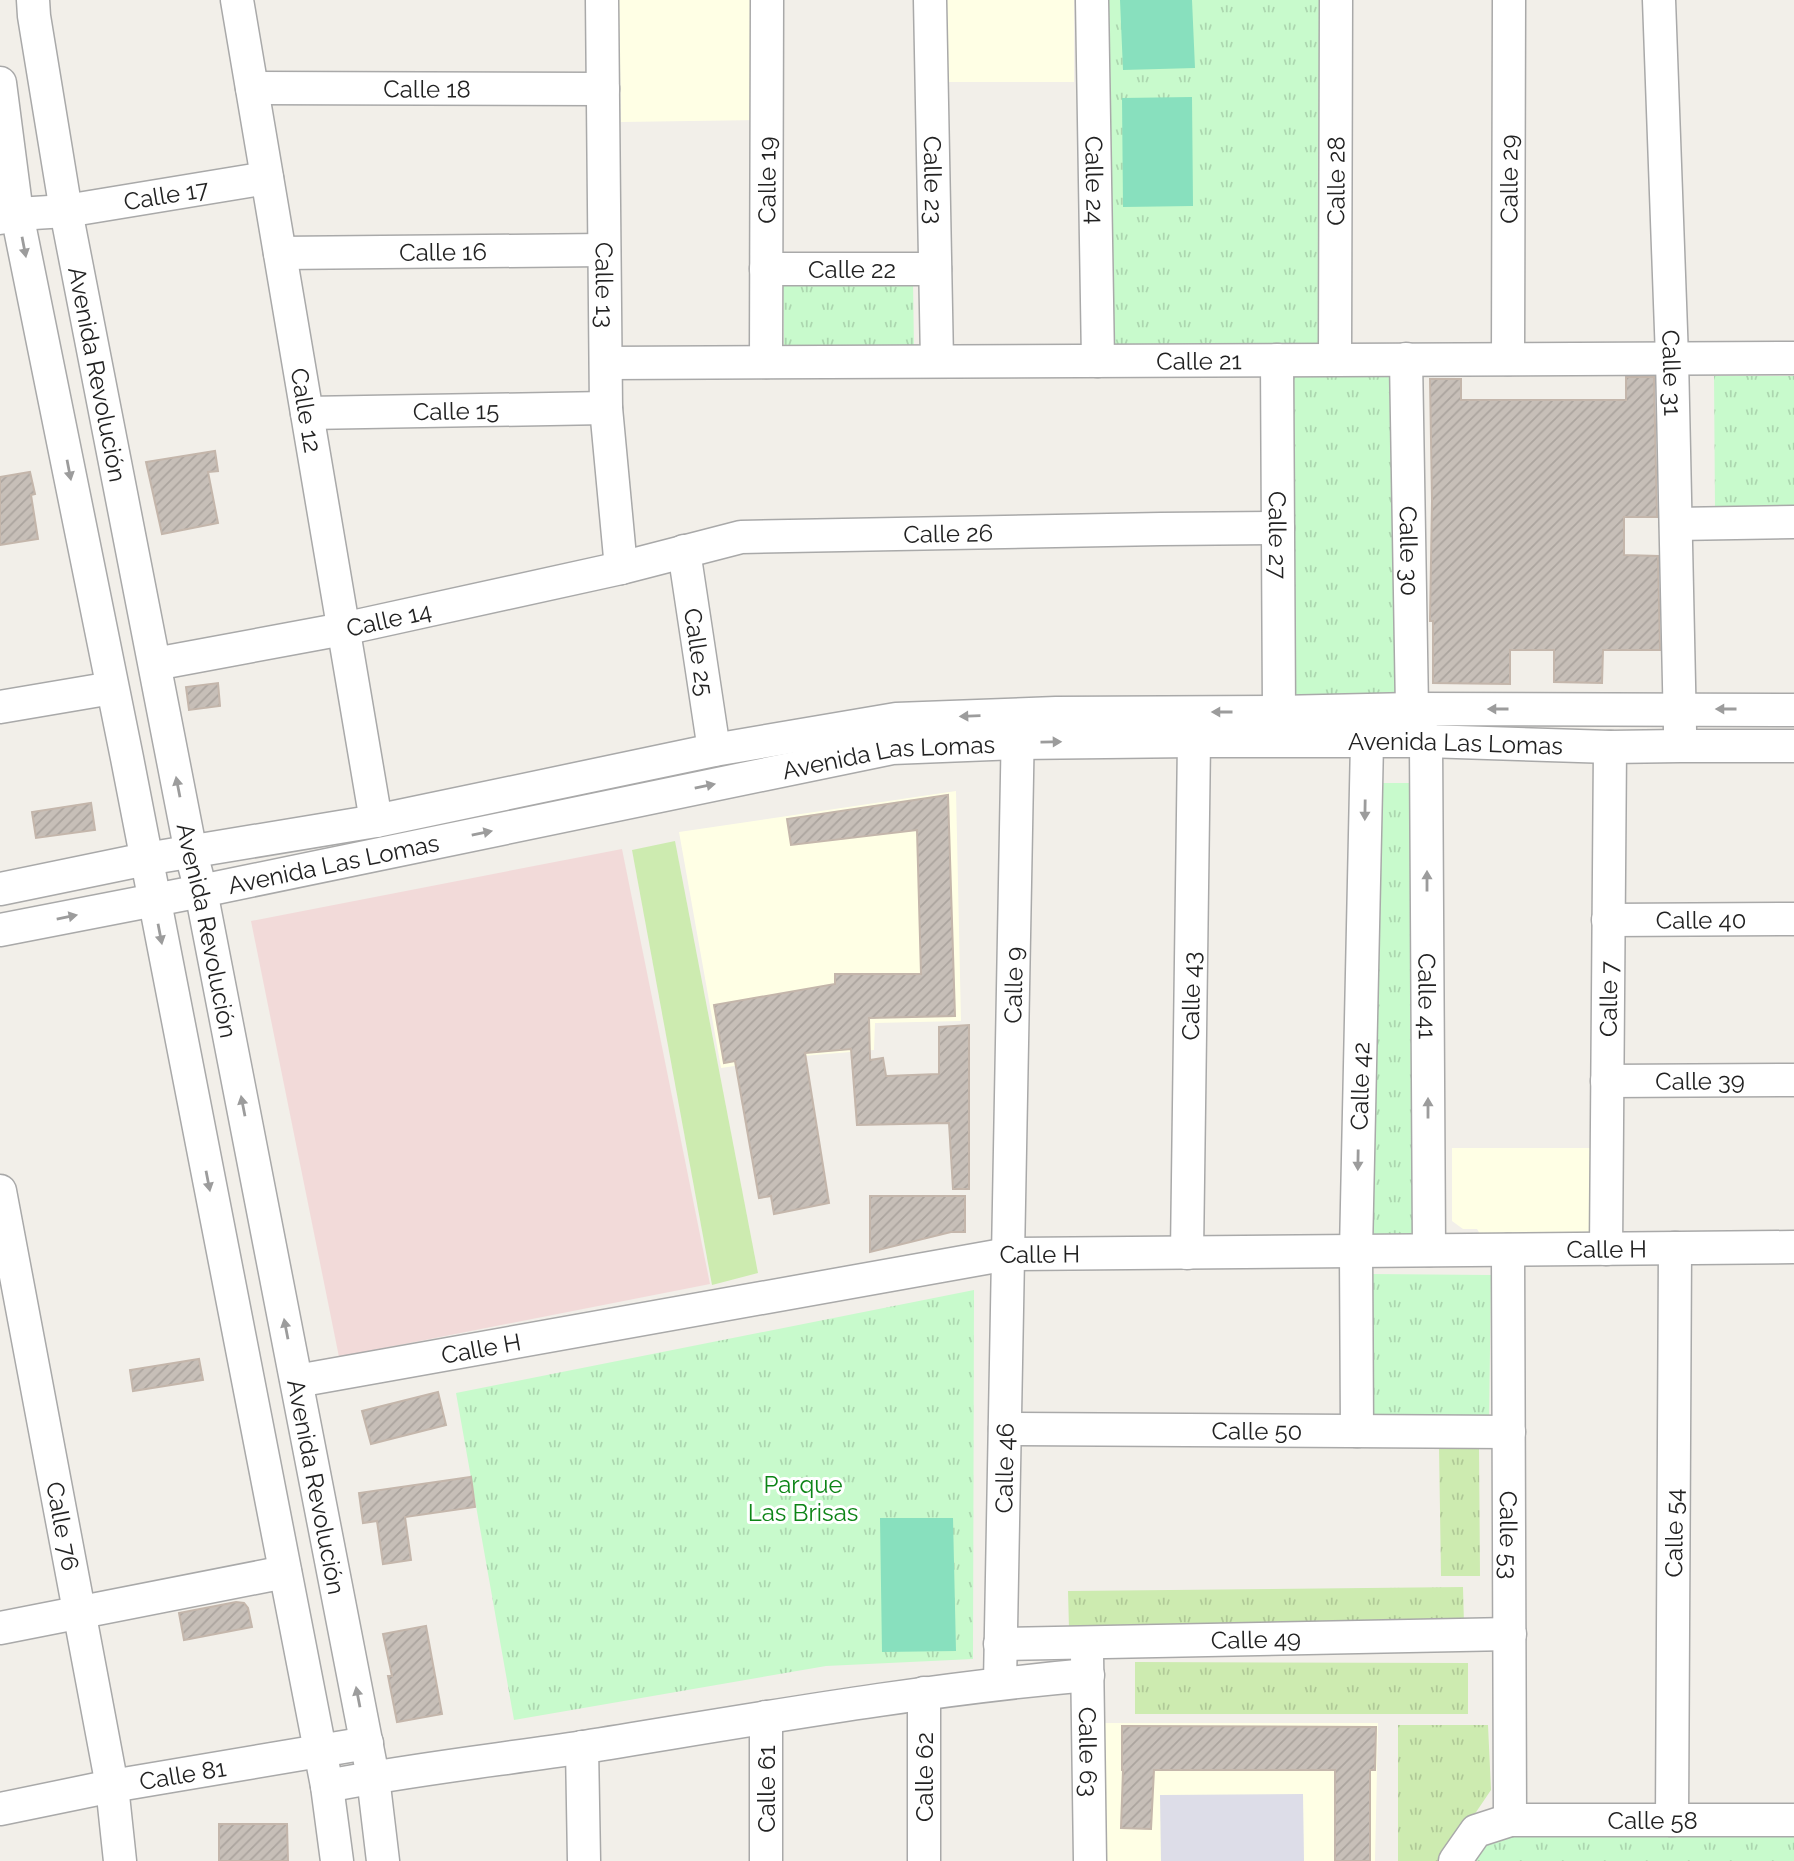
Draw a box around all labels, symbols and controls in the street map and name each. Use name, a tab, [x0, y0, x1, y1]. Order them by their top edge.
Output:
street label: Calle 18	[383, 74, 471, 103]
street label: Calle 29	[1494, 134, 1523, 224]
street label: Calle 19	[752, 136, 781, 224]
street label: Calle 23	[918, 136, 949, 224]
street label: Calle 24	[1080, 136, 1110, 224]
street label: Calle 28	[1321, 136, 1350, 226]
street label: Calle 17	[121, 173, 211, 216]
one-way arrow	[18, 236, 29, 258]
street label: Calle 16	[399, 237, 487, 266]
street label: Calle 13	[590, 242, 620, 328]
street label: Calle 22	[808, 255, 896, 284]
street label: Avenida Revolución	[63, 264, 133, 484]
street label: Calle 31	[1656, 329, 1688, 416]
street label: Calle 21	[1156, 346, 1242, 375]
street label: Calle 12	[285, 366, 328, 455]
street label: Calle 15	[413, 395, 499, 426]
one-way arrow	[63, 459, 74, 481]
street label: Calle 27	[1263, 491, 1293, 579]
street label: Calle 30	[1394, 506, 1425, 596]
street label: Calle 26	[903, 518, 993, 548]
street label: Calle 14	[343, 596, 434, 642]
street label: Calle 25	[678, 606, 720, 698]
one-way arrow	[1487, 703, 1509, 715]
one-way arrow	[1715, 703, 1737, 715]
one-way arrow	[1211, 706, 1233, 718]
one-way arrow	[959, 710, 981, 721]
street label: Avenida Las Lomas	[1348, 726, 1563, 760]
street label: Avenida Las Lomas	[780, 729, 996, 785]
one-way arrow	[1040, 737, 1062, 748]
one-way arrow	[173, 776, 184, 798]
one-way arrow	[694, 781, 716, 792]
one-way arrow	[1360, 799, 1371, 821]
street label: Avenida Revolución	[171, 821, 244, 1040]
one-way arrow	[471, 827, 493, 838]
street label: Avenida Las Lomas	[225, 828, 442, 900]
one-way arrow	[1421, 870, 1433, 892]
street label: Calle 40	[1656, 905, 1746, 934]
one-way arrow	[56, 911, 78, 922]
one-way arrow	[154, 923, 165, 945]
street label: Calle 9	[998, 946, 1028, 1024]
street label: Calle 43	[1175, 951, 1206, 1041]
street label: Calle 41	[1413, 953, 1442, 1039]
street label: Calle 7	[1593, 961, 1623, 1037]
street label: Calle 42	[1344, 1042, 1375, 1131]
street label: Calle 39	[1655, 1066, 1745, 1095]
one-way arrow	[237, 1095, 248, 1117]
one-way arrow	[1422, 1097, 1434, 1119]
one-way arrow	[1352, 1149, 1364, 1171]
one-way arrow	[203, 1170, 214, 1192]
street label: Calle H	[1566, 1234, 1647, 1264]
street label: Calle H	[997, 1238, 1080, 1270]
one-way arrow	[281, 1318, 292, 1340]
street label: Calle H	[439, 1327, 523, 1369]
street label: Avenida Revolución	[282, 1377, 352, 1597]
street label: Calle 50	[1212, 1416, 1302, 1445]
street label: Calle 46	[989, 1423, 1019, 1514]
park label: Parque Las Brisas	[748, 1470, 858, 1527]
street label: Calle 76	[40, 1479, 86, 1573]
street label: Calle 54	[1659, 1488, 1688, 1578]
street label: Calle 53	[1494, 1491, 1524, 1579]
street label: Calle 49	[1211, 1624, 1301, 1654]
one-way arrow	[352, 1686, 363, 1708]
street label: Calle 63	[1073, 1707, 1104, 1797]
street label: Calle 62	[910, 1732, 939, 1822]
street label: Calle 61	[752, 1745, 781, 1833]
street label: Calle 81	[137, 1753, 228, 1796]
street label: Calle 58	[1608, 1806, 1698, 1835]

